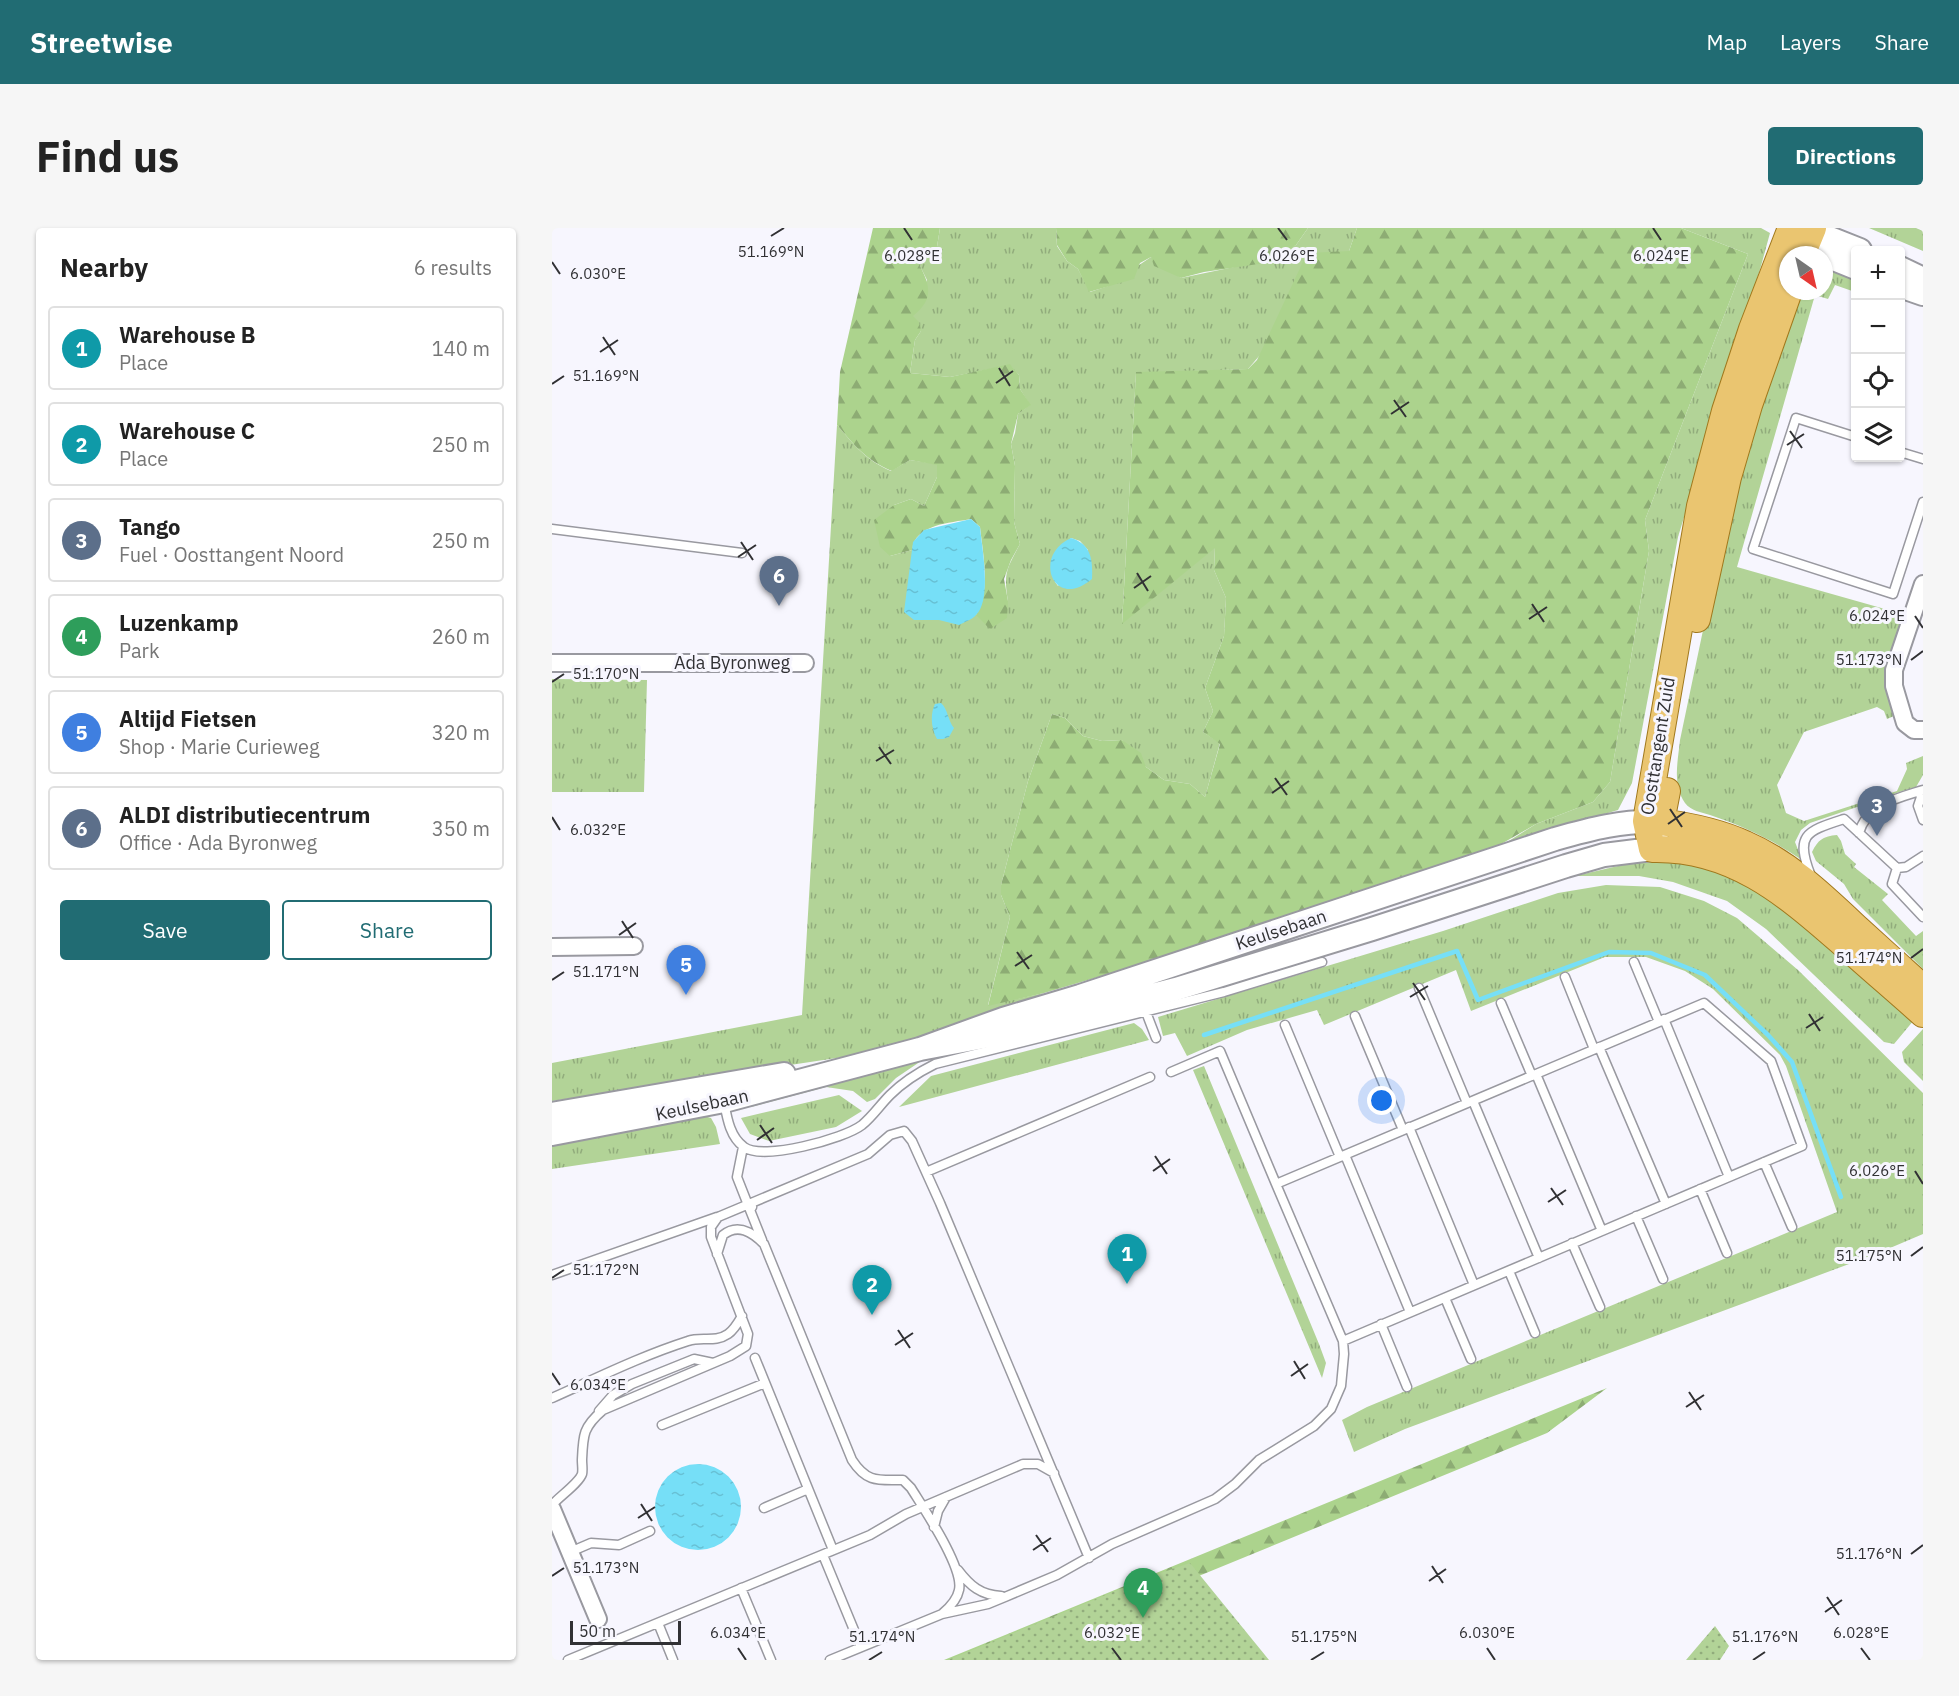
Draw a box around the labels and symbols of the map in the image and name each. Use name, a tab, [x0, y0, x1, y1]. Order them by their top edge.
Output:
text: 51.169°N	[738, 242, 804, 261]
text: 6.028°E	[884, 246, 940, 265]
text: 6.026°E	[1259, 246, 1315, 265]
text: 6.024°E	[1633, 246, 1689, 265]
north arrow	[1779, 246, 1833, 300]
text: 6.030°E	[570, 264, 626, 283]
text: 51.169°N	[573, 366, 639, 385]
pin: 6	[760, 556, 798, 606]
text: 6.024°E	[1849, 606, 1905, 625]
text: 51.173°N	[1836, 650, 1902, 669]
street label: Ada Byronweg	[674, 651, 791, 674]
text: 51.170°N	[573, 664, 639, 683]
street label: Oosttangent Zuid	[1635, 675, 1680, 817]
pin: 3	[1858, 786, 1896, 836]
text: 6.032°E	[570, 820, 626, 839]
street label: Keulsebaan	[1232, 904, 1329, 955]
pin: 5	[666, 946, 706, 995]
text: 51.174°N	[1836, 948, 1902, 967]
text: 51.171°N	[573, 962, 639, 981]
street label: Keulsebaan	[653, 1083, 751, 1126]
your location	[1367, 1086, 1396, 1115]
text: 6.026°E	[1849, 1161, 1905, 1180]
pin: 1	[1108, 1234, 1146, 1284]
text: 51.175°N	[1836, 1246, 1902, 1265]
text: 51.172°N	[573, 1260, 639, 1279]
pin: 2	[852, 1266, 892, 1315]
text: 6.034°E	[570, 1375, 626, 1394]
text: 51.176°N	[1836, 1544, 1902, 1563]
text: 51.173°N	[573, 1558, 639, 1577]
pin: 4	[1124, 1568, 1162, 1618]
scale bar	[570, 1618, 681, 1646]
text: 6.034°E	[710, 1623, 766, 1642]
text: 6.032°E	[1084, 1623, 1140, 1642]
text: 6.030°E	[1459, 1623, 1515, 1642]
text: 6.028°E	[1833, 1623, 1889, 1642]
text: 51.174°N	[849, 1627, 915, 1646]
text: 51.175°N	[1291, 1627, 1357, 1646]
text: 51.176°N	[1732, 1627, 1798, 1646]

